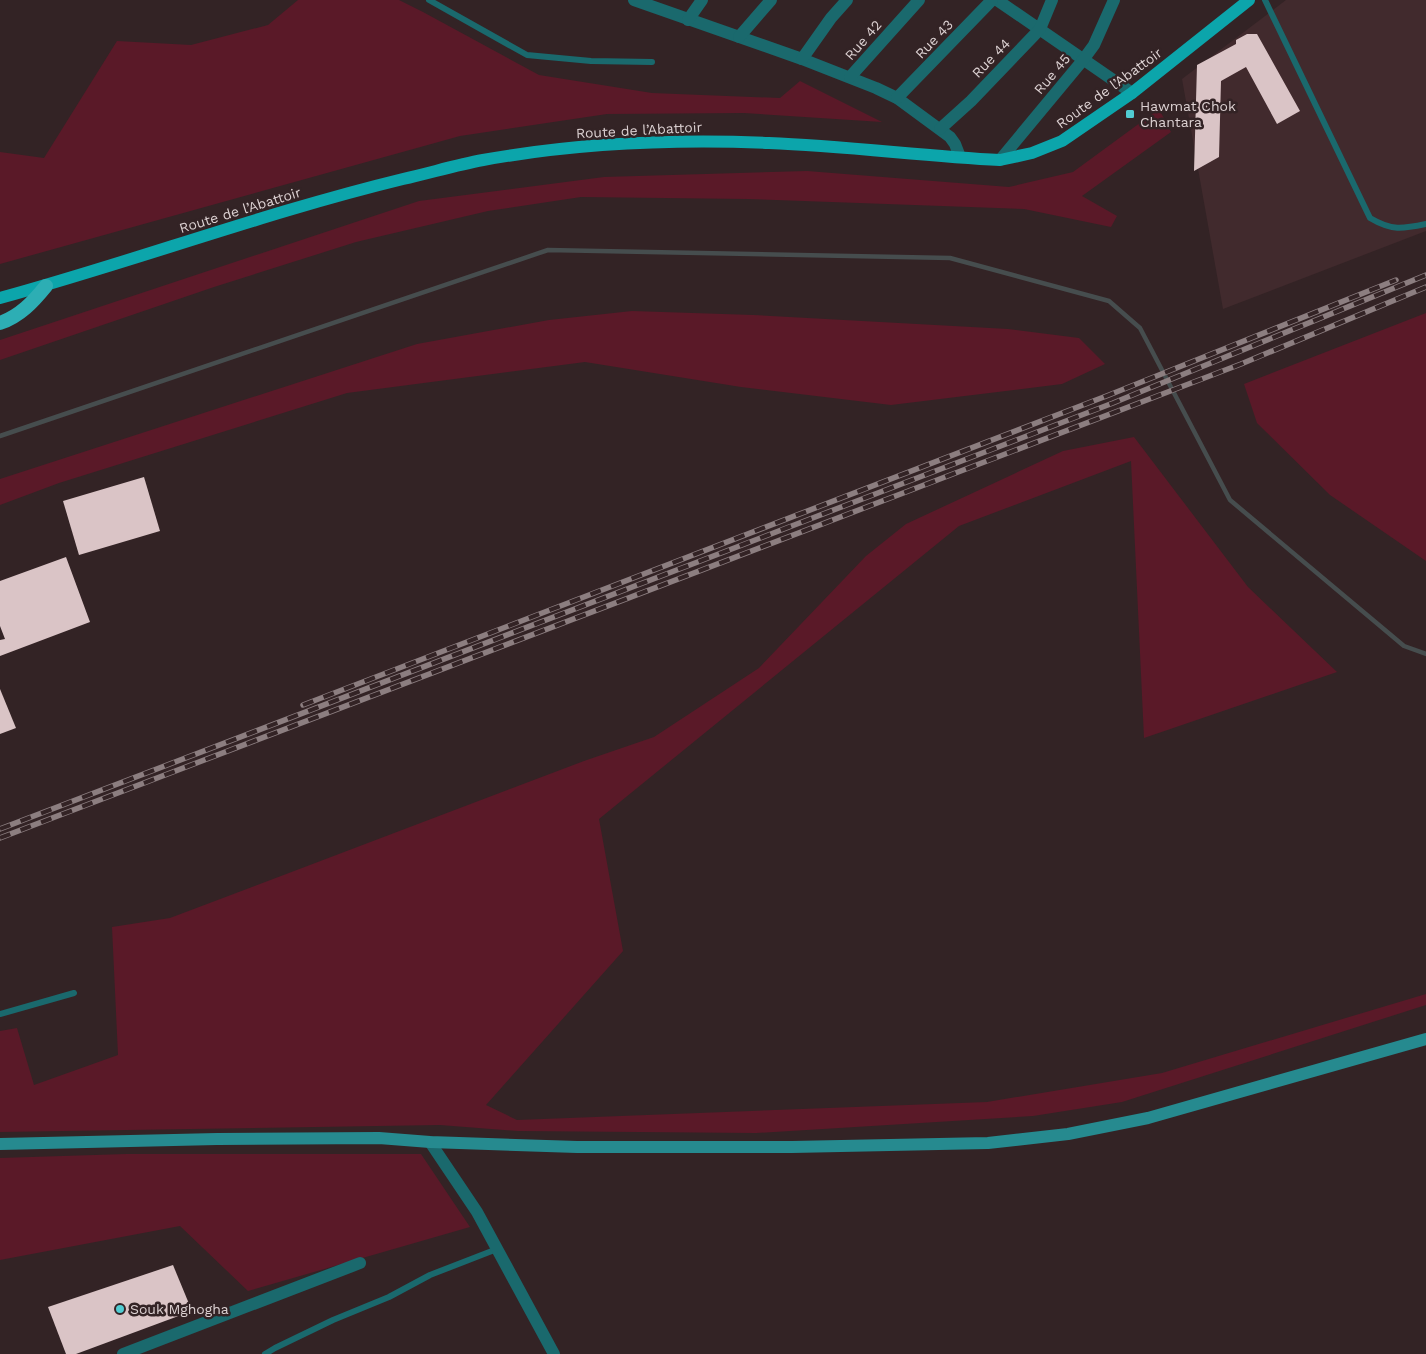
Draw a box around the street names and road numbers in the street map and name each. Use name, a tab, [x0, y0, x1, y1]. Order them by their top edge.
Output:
street label: Rue 43	[912, 16, 956, 62]
street label: Rue 42	[841, 17, 885, 63]
street label: Rue 44	[969, 35, 1013, 81]
street label: Route de l’Abattoir	[1053, 44, 1165, 132]
street label: Rue 45	[1031, 51, 1073, 97]
street label: Route de l’Abattoir	[575, 119, 703, 141]
street label: Route de l’Abattoir	[177, 184, 303, 236]

